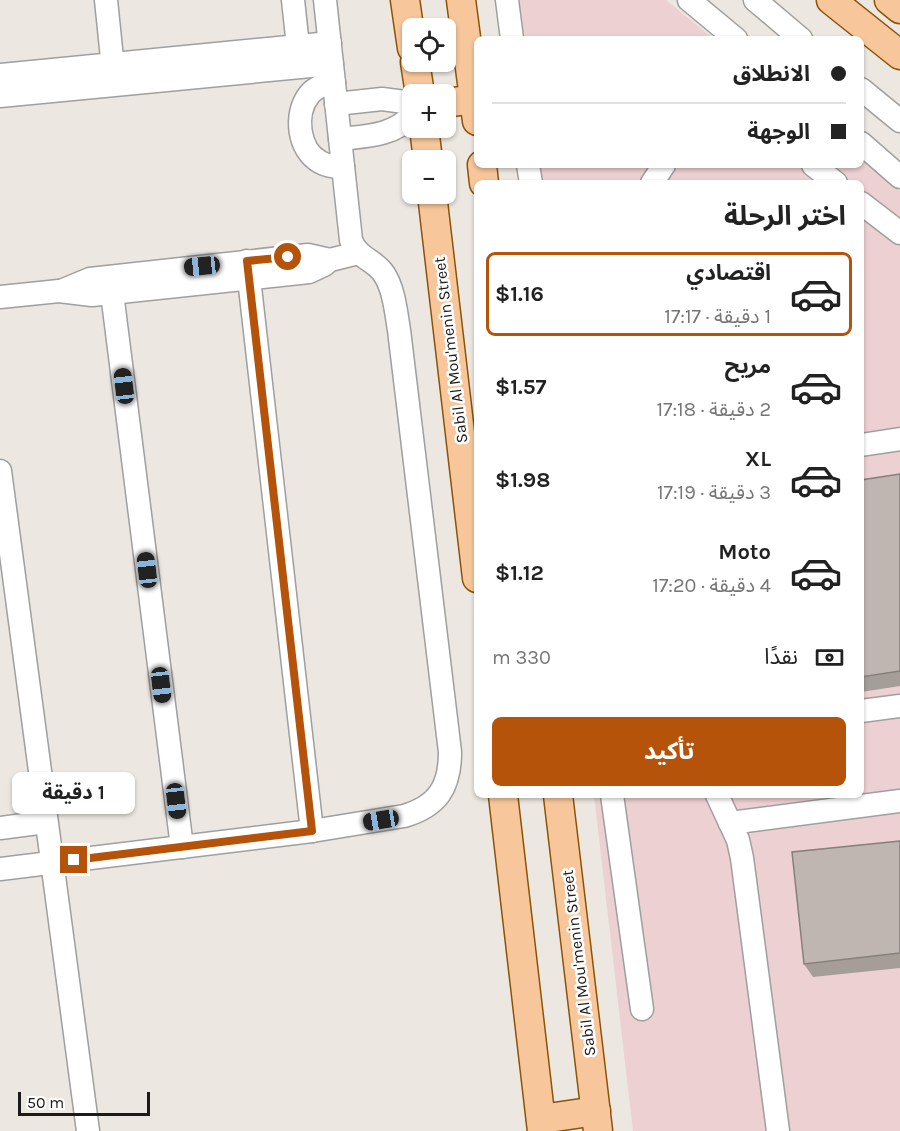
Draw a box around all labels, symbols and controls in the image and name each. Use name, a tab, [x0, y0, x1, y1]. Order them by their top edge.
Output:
map controls	[402, 18, 456, 204]
button: locate	[402, 18, 456, 72]
text: الانطلاق	[733, 61, 810, 87]
button: +	[402, 84, 456, 138]
text: الوجهة	[747, 119, 810, 145]
button: −	[402, 150, 456, 204]
text: اختر الرحلة	[724, 200, 846, 232]
route start	[274, 243, 301, 270]
car	[183, 255, 221, 277]
street label: Sabil Al Mou'menin Street	[430, 256, 471, 444]
text: اقتصادي	[686, 260, 771, 286]
icon: car	[789, 267, 843, 321]
text: $1.16	[495, 281, 544, 307]
text: 1 دقيقة · 17:17	[664, 305, 771, 328]
text: مريح	[725, 353, 771, 379]
icon: car	[789, 360, 843, 414]
car	[113, 367, 135, 405]
text: $1.57	[495, 374, 546, 400]
text: 2 دقيقة · 17:18	[657, 398, 771, 421]
text: XL	[745, 446, 771, 472]
icon: car	[789, 453, 843, 507]
text: $1.98	[495, 467, 550, 493]
text: 3 دقيقة · 17:19	[657, 481, 771, 504]
text: Moto	[718, 539, 771, 565]
icon: car	[789, 546, 843, 600]
car	[136, 551, 158, 589]
text: $1.12	[495, 560, 544, 586]
text: 4 دقيقة · 17:20	[652, 574, 771, 597]
icon: cash	[813, 641, 846, 674]
text: نقدًا	[764, 644, 798, 670]
text: 330 m	[492, 646, 551, 669]
car	[150, 666, 172, 704]
button: تأكيد	[492, 717, 846, 786]
callout: 1 دقيقة	[13, 773, 136, 815]
text: 1 دقيقة	[42, 781, 105, 804]
car	[165, 782, 187, 820]
car	[362, 808, 400, 832]
route end	[60, 846, 87, 873]
street label: Sabil Al Mou'menin Street	[558, 869, 599, 1057]
scale bar	[18, 1089, 150, 1116]
text: 50 m	[27, 1093, 64, 1112]

